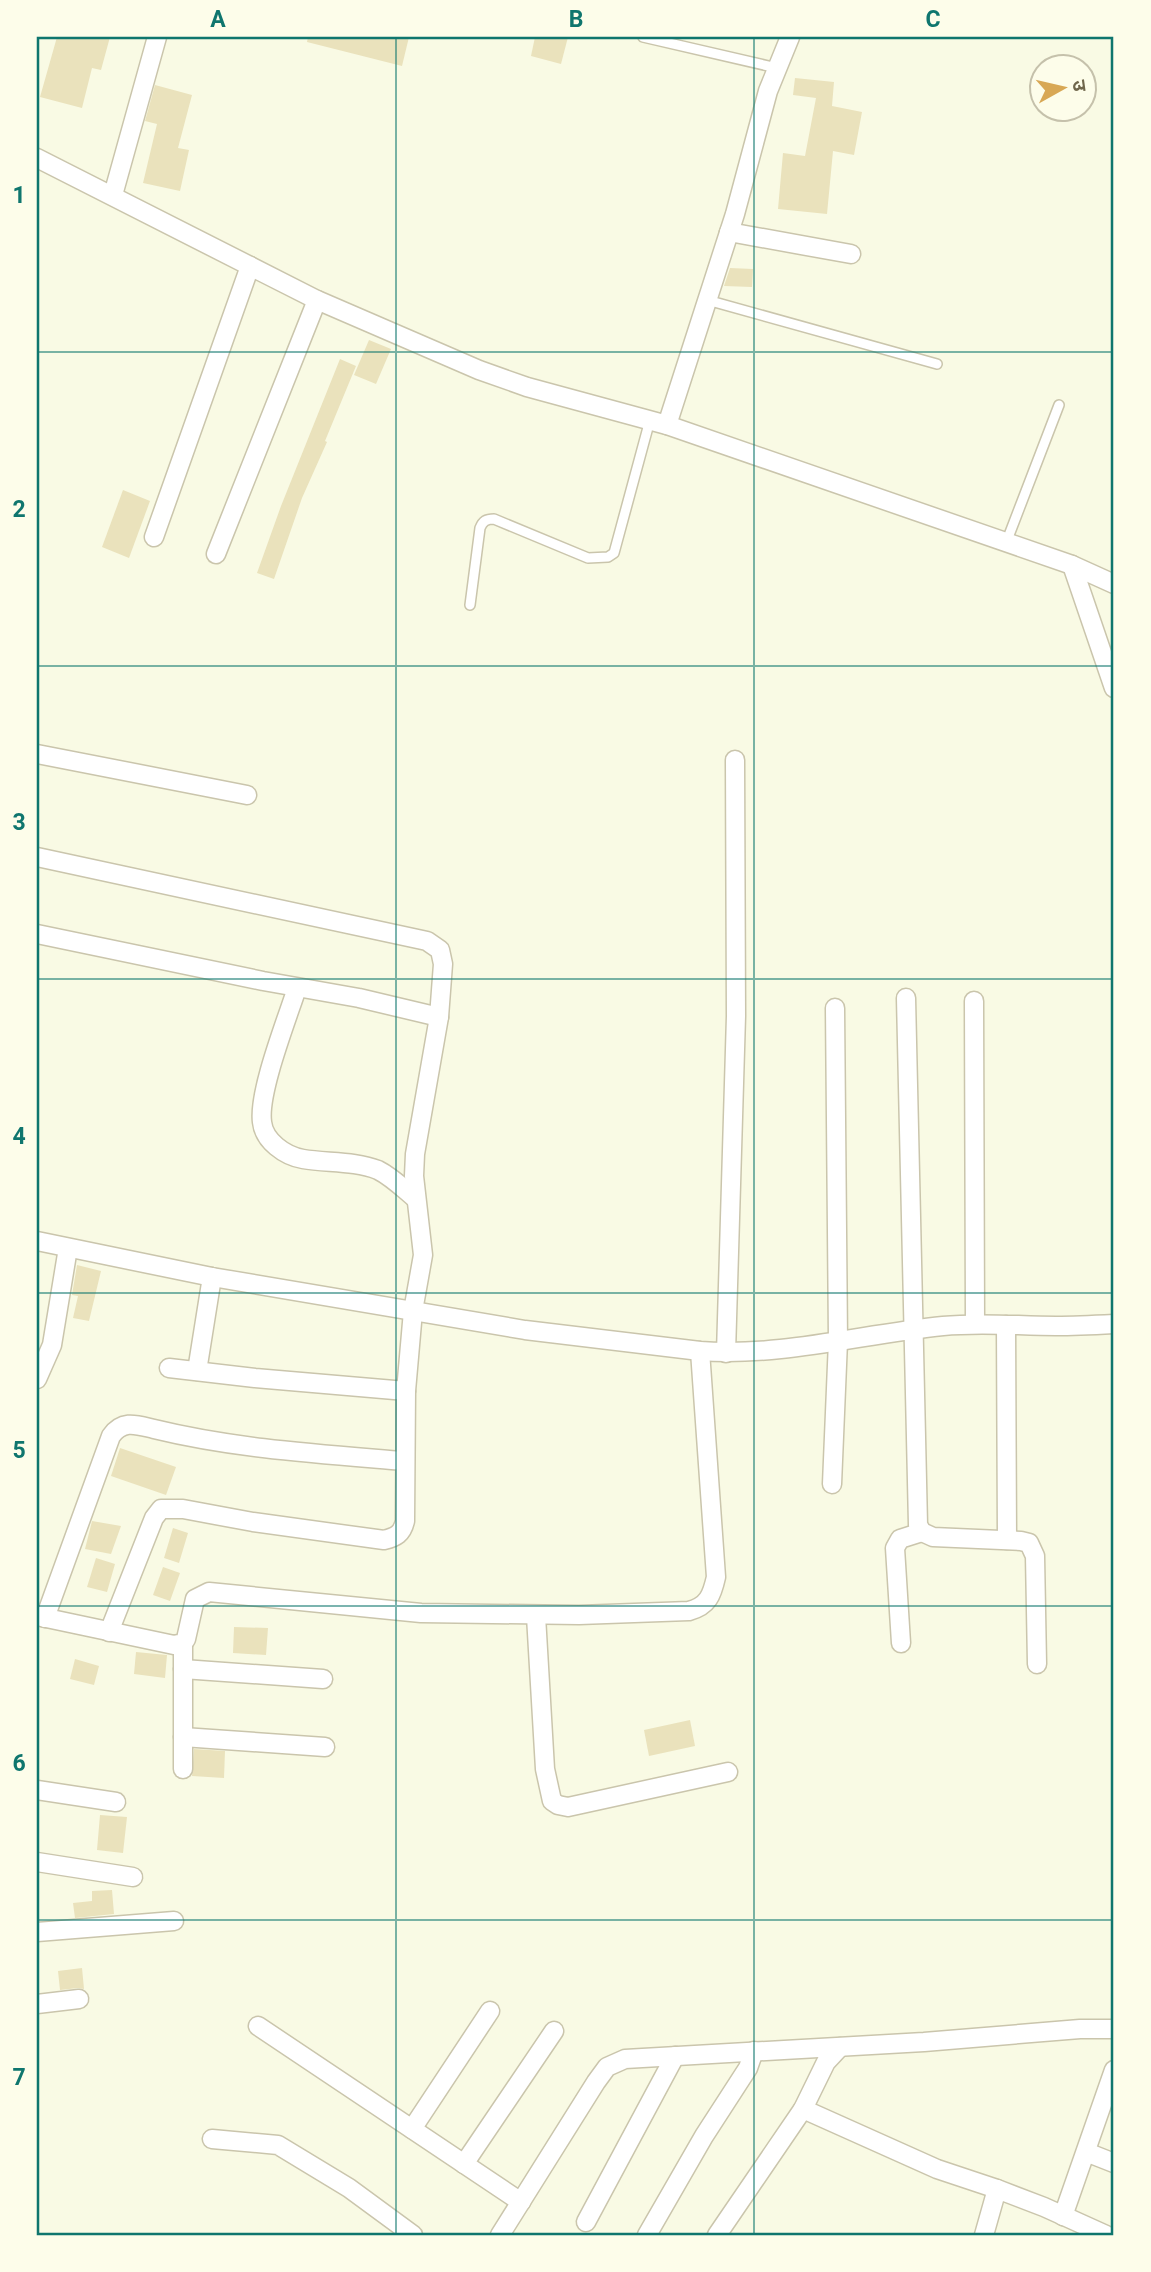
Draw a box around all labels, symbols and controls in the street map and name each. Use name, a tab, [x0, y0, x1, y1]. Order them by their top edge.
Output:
text: A	[210, 6, 226, 33]
text: B	[569, 6, 583, 33]
text: C	[925, 6, 941, 33]
north arrow	[1028, 52, 1098, 122]
text: उ	[1067, 79, 1092, 94]
text: 1	[12, 182, 26, 209]
text: 2	[12, 496, 26, 523]
text: 3	[12, 809, 26, 836]
text: 4	[12, 1123, 26, 1150]
text: 5	[12, 1437, 26, 1464]
text: 6	[12, 1750, 26, 1777]
text: 7	[12, 2064, 26, 2091]

